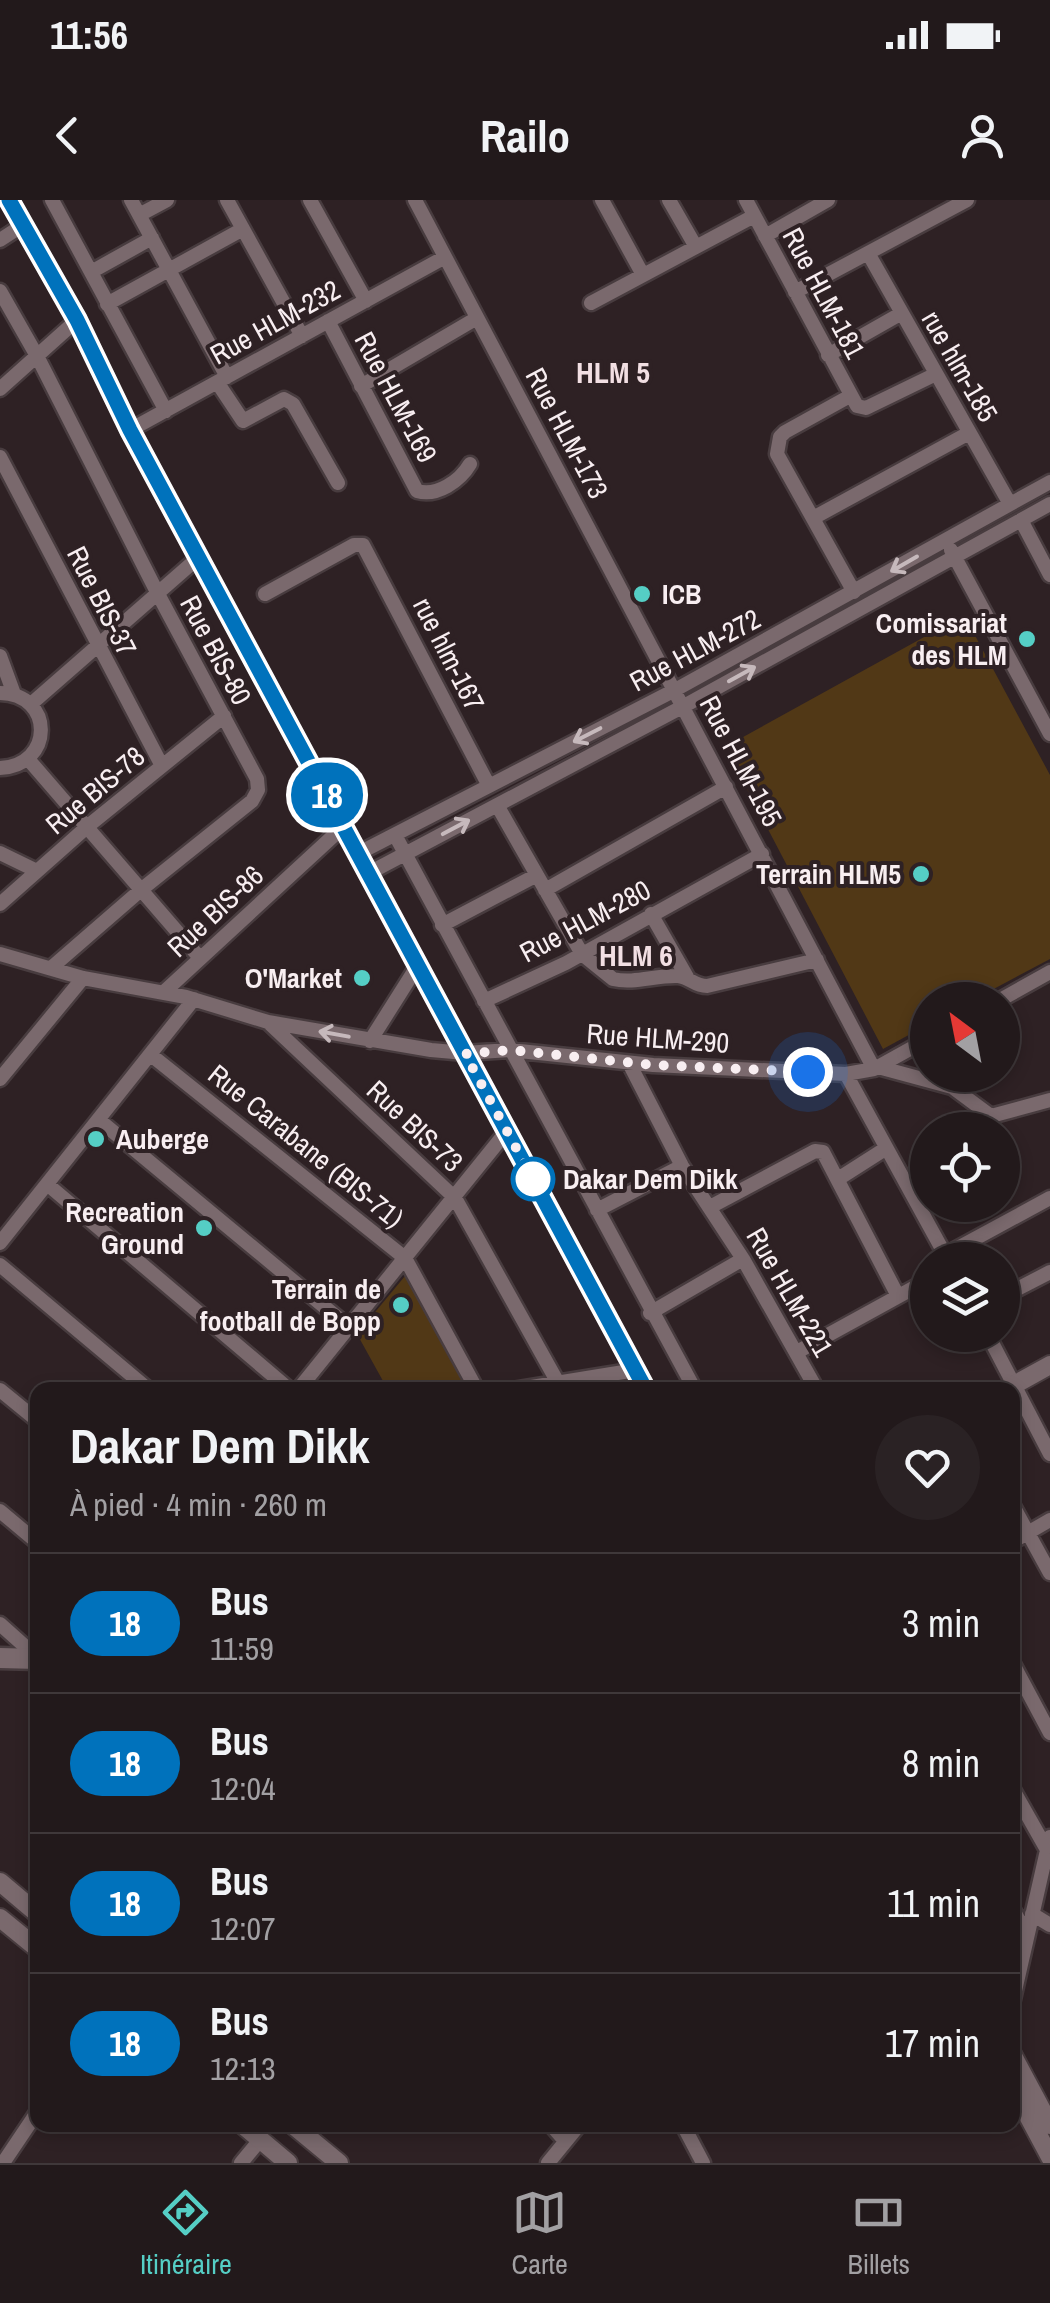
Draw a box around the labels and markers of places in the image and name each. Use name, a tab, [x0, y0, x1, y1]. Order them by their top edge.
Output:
place label: ICB	[662, 575, 702, 613]
marker: ICB	[631, 583, 653, 605]
place label: Comissariat des HLM	[876, 604, 1007, 674]
marker: Comissariat des HLM	[1016, 628, 1038, 650]
place label: Terrain HLM5	[756, 855, 901, 893]
marker: Terrain HLM5	[910, 863, 932, 885]
place label: O'Market	[245, 959, 342, 997]
marker: O'Market	[351, 967, 373, 989]
place label: Auberge	[116, 1120, 209, 1158]
marker: Auberge	[85, 1128, 107, 1150]
marker: Dakar Dem Dikk	[512, 1158, 554, 1200]
place label: Dakar Dem Dikk	[563, 1160, 738, 1198]
place label: Recreation Ground	[65, 1193, 184, 1263]
marker: Recreation Ground	[193, 1217, 215, 1239]
place label: Terrain de football de Bopp	[200, 1270, 381, 1340]
marker: Terrain de football de Bopp	[390, 1294, 412, 1316]

